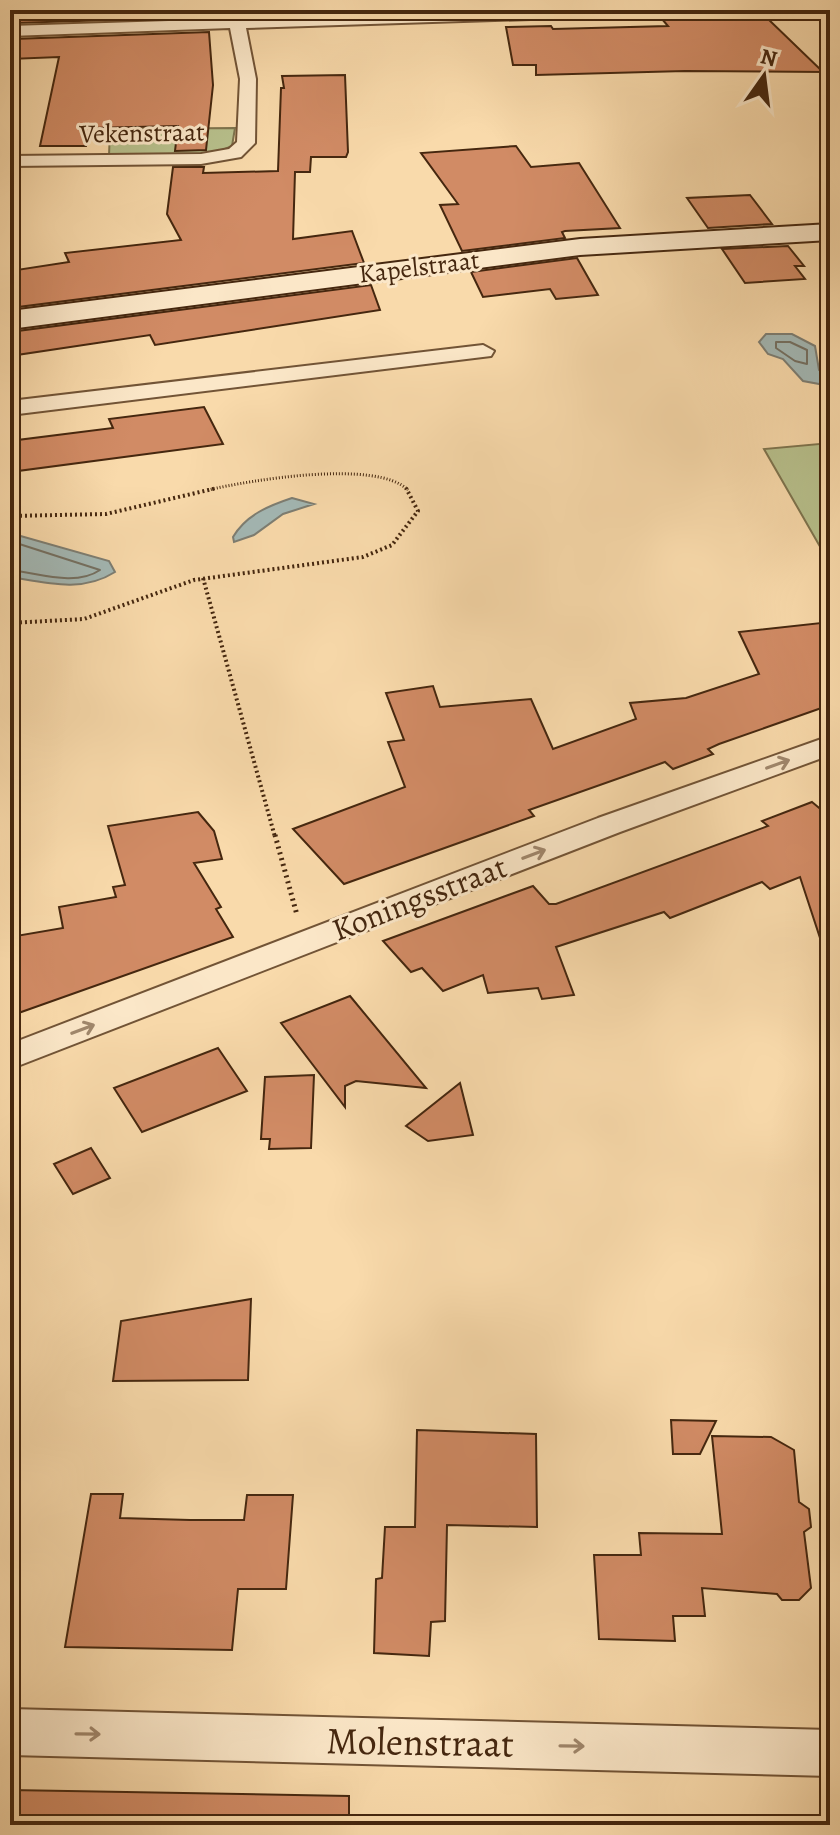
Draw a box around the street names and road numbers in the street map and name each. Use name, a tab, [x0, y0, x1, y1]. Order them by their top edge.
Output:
street label: Vekenstraat	[78, 114, 205, 152]
street label: Kapelstraat	[357, 242, 482, 292]
street label: Koningsstraat	[325, 845, 513, 951]
street label: Molenstraat	[326, 1714, 514, 1770]

